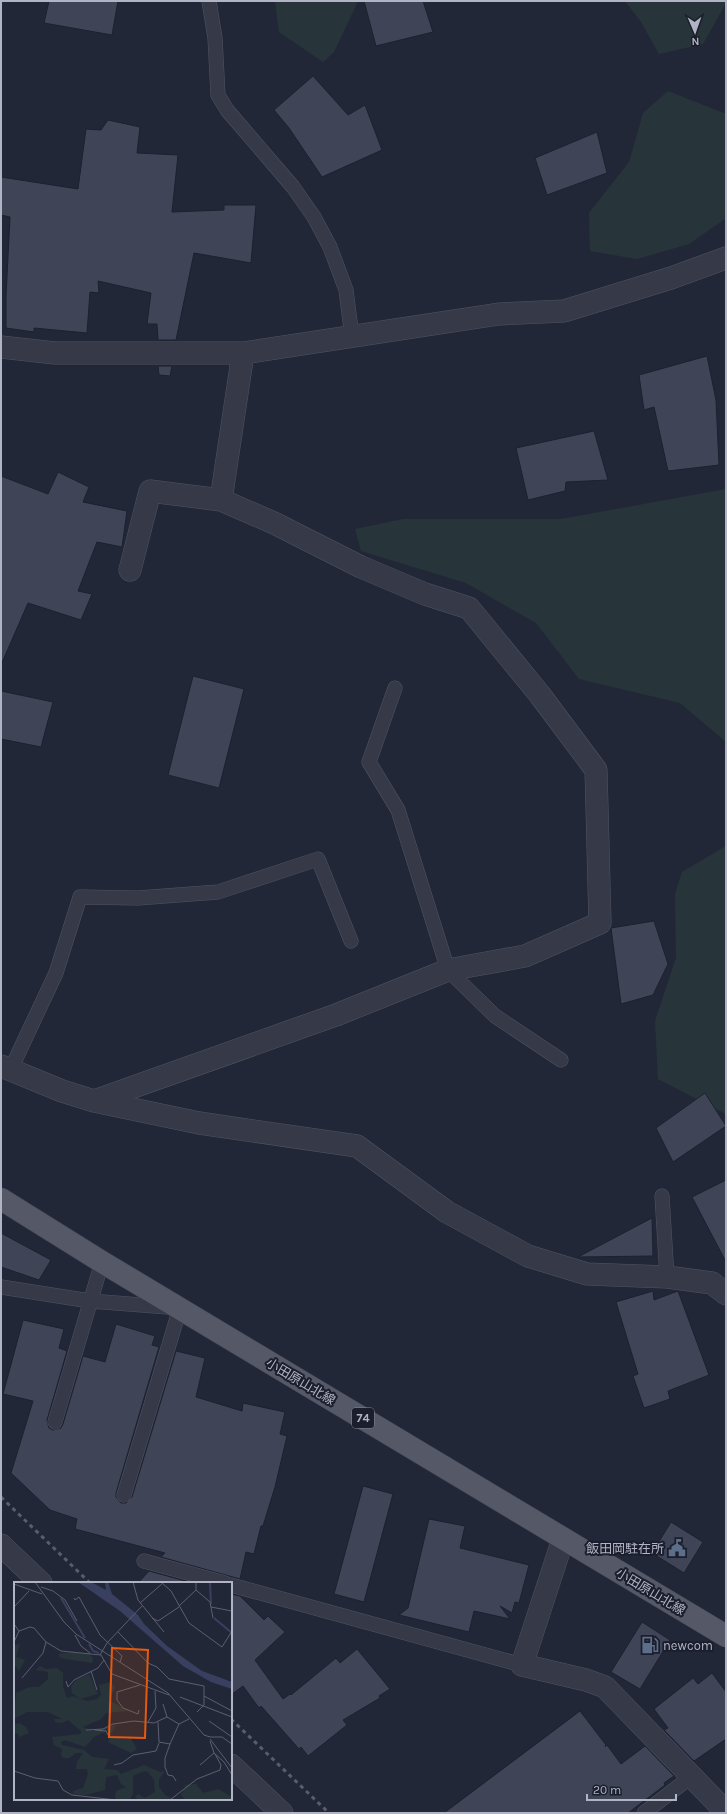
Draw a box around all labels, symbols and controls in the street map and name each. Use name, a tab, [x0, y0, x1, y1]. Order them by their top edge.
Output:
north arrow	[675, 12, 715, 52]
text: N	[691, 35, 700, 48]
street label: 小田原山北線	[263, 1355, 338, 1408]
road number: 74	[352, 1408, 374, 1428]
public building icon: 飯田岡駐在所	[667, 1538, 687, 1558]
place label: 飯田岡駐在所	[586, 1541, 664, 1556]
street label: 小田原山北線	[613, 1565, 688, 1618]
inset map	[14, 1582, 232, 1800]
fuel station icon: newcom	[640, 1635, 660, 1655]
place label: newcom	[663, 1638, 713, 1653]
scale bar	[587, 1776, 676, 1802]
text: 20 m	[593, 1783, 621, 1797]

